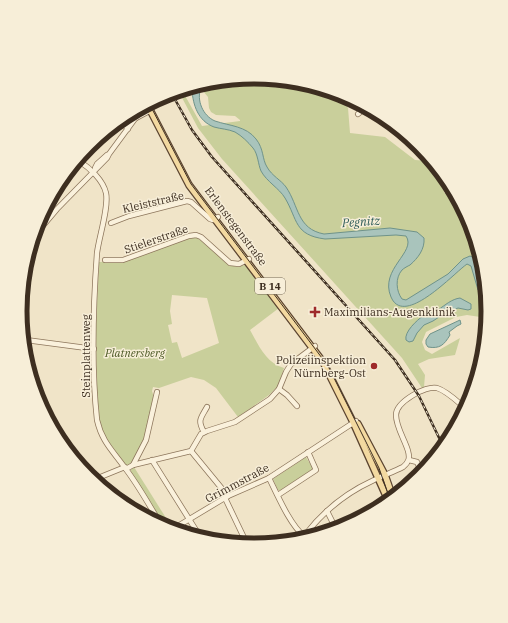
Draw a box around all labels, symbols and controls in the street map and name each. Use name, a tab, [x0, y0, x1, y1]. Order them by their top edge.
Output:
street label: Erlenstegenstraße	[202, 184, 270, 268]
street label: Kleiststraße	[121, 188, 185, 216]
water label: Pegnitz	[340, 213, 381, 230]
street label: Stielerstraße	[122, 221, 190, 256]
road number: B 14	[255, 278, 285, 294]
place label: Maximilians-Augenklinik	[324, 305, 456, 319]
marker: Maximilians-Augenklinik	[309, 306, 321, 318]
street label: Steinplattenweg	[79, 314, 93, 398]
park label: Platnersberg	[104, 346, 166, 360]
place label: Polizeiinspektion Nürnberg-Ost	[276, 353, 366, 380]
marker: Polizeiinspektion Nürnberg-Ost	[369, 361, 379, 371]
street label: Grimmstraße	[203, 460, 271, 506]

